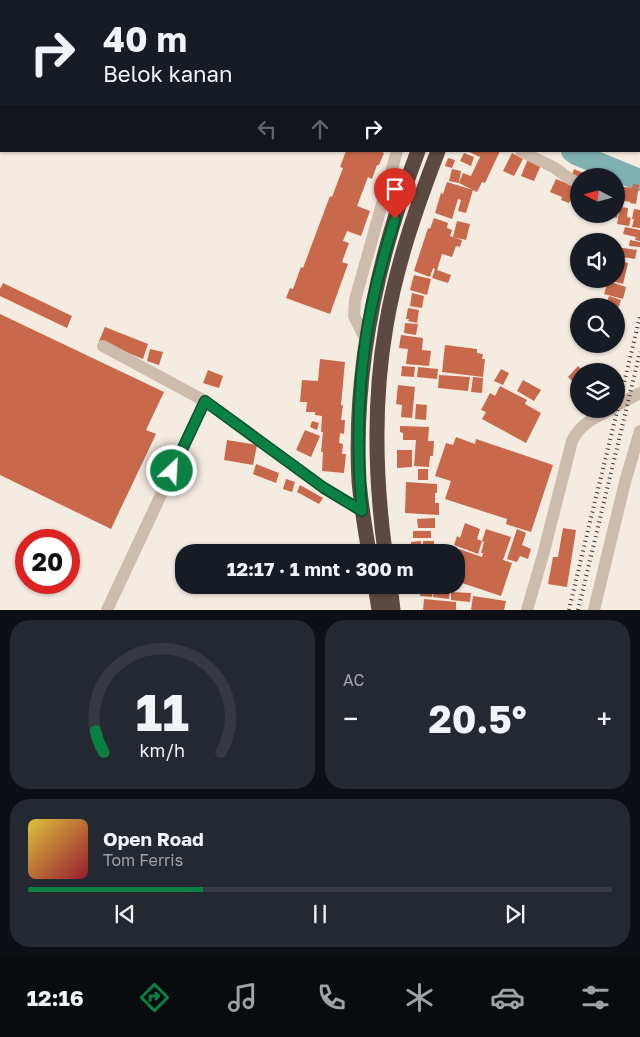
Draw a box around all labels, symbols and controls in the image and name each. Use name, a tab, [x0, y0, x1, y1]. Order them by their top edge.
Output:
text: 40 m	[103, 18, 187, 60]
icon: right	[20, 20, 85, 85]
text: Belok kanan	[103, 60, 233, 87]
icon: left	[253, 115, 281, 143]
icon: ahead	[306, 115, 334, 143]
icon: right	[359, 115, 387, 143]
pin	[374, 168, 416, 219]
north arrow	[570, 168, 625, 222]
map controls	[570, 168, 625, 418]
icon: arrive	[381, 175, 409, 203]
button: sound	[570, 233, 625, 288]
button: search	[570, 298, 625, 353]
button: layers	[570, 363, 625, 418]
position arrow	[145, 444, 197, 496]
speed limit sign: 20	[15, 529, 80, 594]
text: 12:17 · 1 mnt · 300 m	[227, 557, 413, 580]
text: AC	[343, 670, 364, 690]
text: 11	[136, 680, 189, 742]
text: 20.5°	[428, 696, 527, 741]
text: −	[343, 702, 358, 735]
text: +	[597, 702, 612, 735]
text: km/h	[140, 739, 185, 761]
text: Open Road	[103, 827, 204, 850]
text: Tom Ferris	[103, 850, 183, 870]
icon: previous	[111, 900, 139, 928]
icon: pause	[306, 900, 334, 928]
icon: next	[501, 900, 529, 928]
icon: directions	[137, 980, 172, 1015]
icon: music	[225, 980, 260, 1015]
icon: phone	[314, 980, 349, 1015]
icon: climate	[402, 980, 437, 1015]
icon: car	[490, 980, 525, 1015]
icon: filters	[578, 980, 613, 1015]
text: 12:16	[27, 984, 84, 1011]

